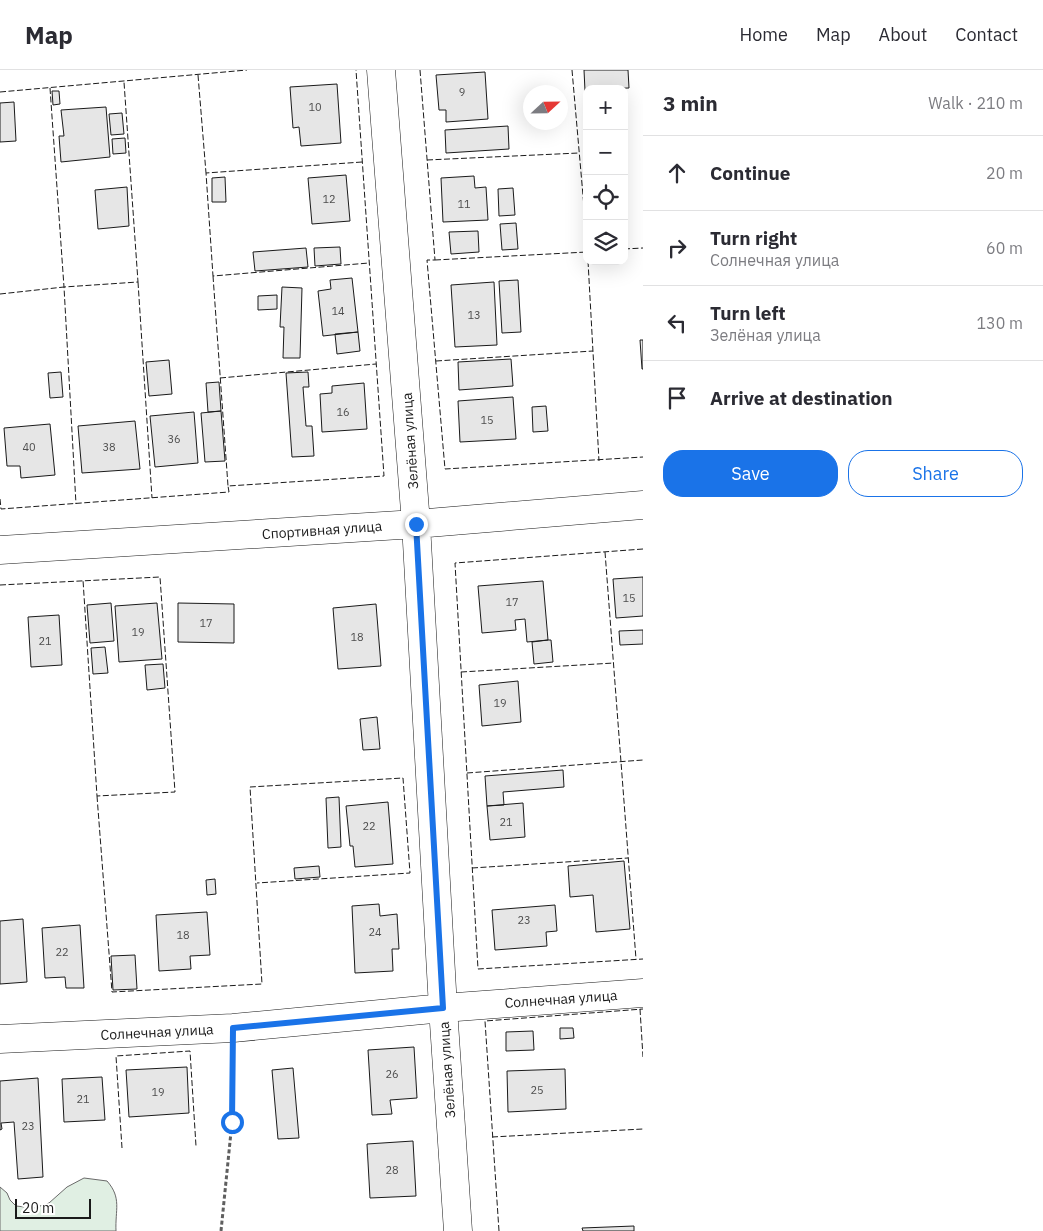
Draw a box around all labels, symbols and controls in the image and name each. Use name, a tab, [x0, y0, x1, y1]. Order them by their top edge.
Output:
text: Map	[25, 19, 73, 51]
text: Home	[740, 23, 788, 46]
text: Map	[816, 23, 851, 46]
text: About	[879, 23, 927, 46]
text: Contact	[955, 23, 1018, 46]
house number: 9	[459, 85, 465, 99]
north arrow	[523, 85, 568, 130]
map controls	[583, 85, 628, 265]
button: +	[583, 85, 628, 130]
text: 3 min	[663, 89, 718, 117]
text: Walk · 210 m	[928, 93, 1023, 113]
house number: 10	[308, 100, 322, 114]
button: −	[583, 130, 628, 175]
icon: ahead	[663, 159, 691, 187]
text: Continue	[710, 161, 790, 185]
text: 20 m	[986, 163, 1023, 183]
button: locate	[583, 175, 628, 220]
house number: 12	[322, 192, 336, 206]
house number: 11	[457, 197, 471, 211]
button: layers	[583, 220, 628, 265]
text: Turn right	[710, 226, 797, 250]
icon: right	[663, 234, 691, 262]
text: 60 m	[986, 238, 1023, 258]
text: Солнечная улица	[710, 250, 839, 270]
text: Turn left	[710, 301, 786, 325]
house number: 14	[331, 304, 345, 318]
house number: 13	[467, 308, 481, 322]
icon: left	[663, 309, 691, 337]
text: 130 m	[976, 313, 1023, 333]
text: Зелёная улица	[710, 325, 821, 345]
icon: arrive	[663, 384, 691, 412]
text: Arrive at destination	[710, 386, 893, 410]
street label: Зелёная улица	[398, 392, 422, 490]
house number: 16	[336, 405, 350, 419]
house number: 15	[480, 413, 494, 427]
house number: 36	[167, 432, 181, 446]
house number: 40	[22, 440, 36, 454]
house number: 38	[102, 440, 116, 454]
button: Save	[663, 450, 838, 497]
button: Share	[848, 450, 1023, 497]
route end	[405, 513, 428, 536]
street label: Спортивная улица	[261, 517, 383, 543]
house number: 15	[622, 591, 636, 605]
house number: 17	[505, 595, 519, 609]
house number: 17	[199, 616, 213, 630]
house number: 19	[131, 625, 145, 639]
house number: 18	[350, 630, 364, 644]
house number: 21	[38, 634, 52, 648]
house number: 19	[493, 696, 507, 710]
house number: 21	[499, 815, 513, 829]
house number: 22	[362, 819, 376, 833]
house number: 23	[517, 913, 531, 927]
house number: 24	[368, 925, 382, 939]
house number: 18	[176, 928, 190, 942]
house number: 22	[55, 945, 69, 959]
street label: Солнечная улица	[504, 986, 619, 1012]
street label: Солнечная улица	[100, 1020, 214, 1044]
street label: Зелёная улица	[435, 1021, 459, 1119]
house number: 26	[385, 1067, 399, 1081]
house number: 25	[530, 1083, 544, 1097]
house number: 19	[151, 1085, 165, 1099]
house number: 21	[76, 1092, 90, 1106]
route start	[221, 1111, 244, 1134]
house number: 23	[21, 1119, 35, 1133]
house number: 28	[385, 1163, 399, 1177]
scale bar	[15, 1196, 91, 1219]
text: 20 m	[22, 1199, 54, 1217]

